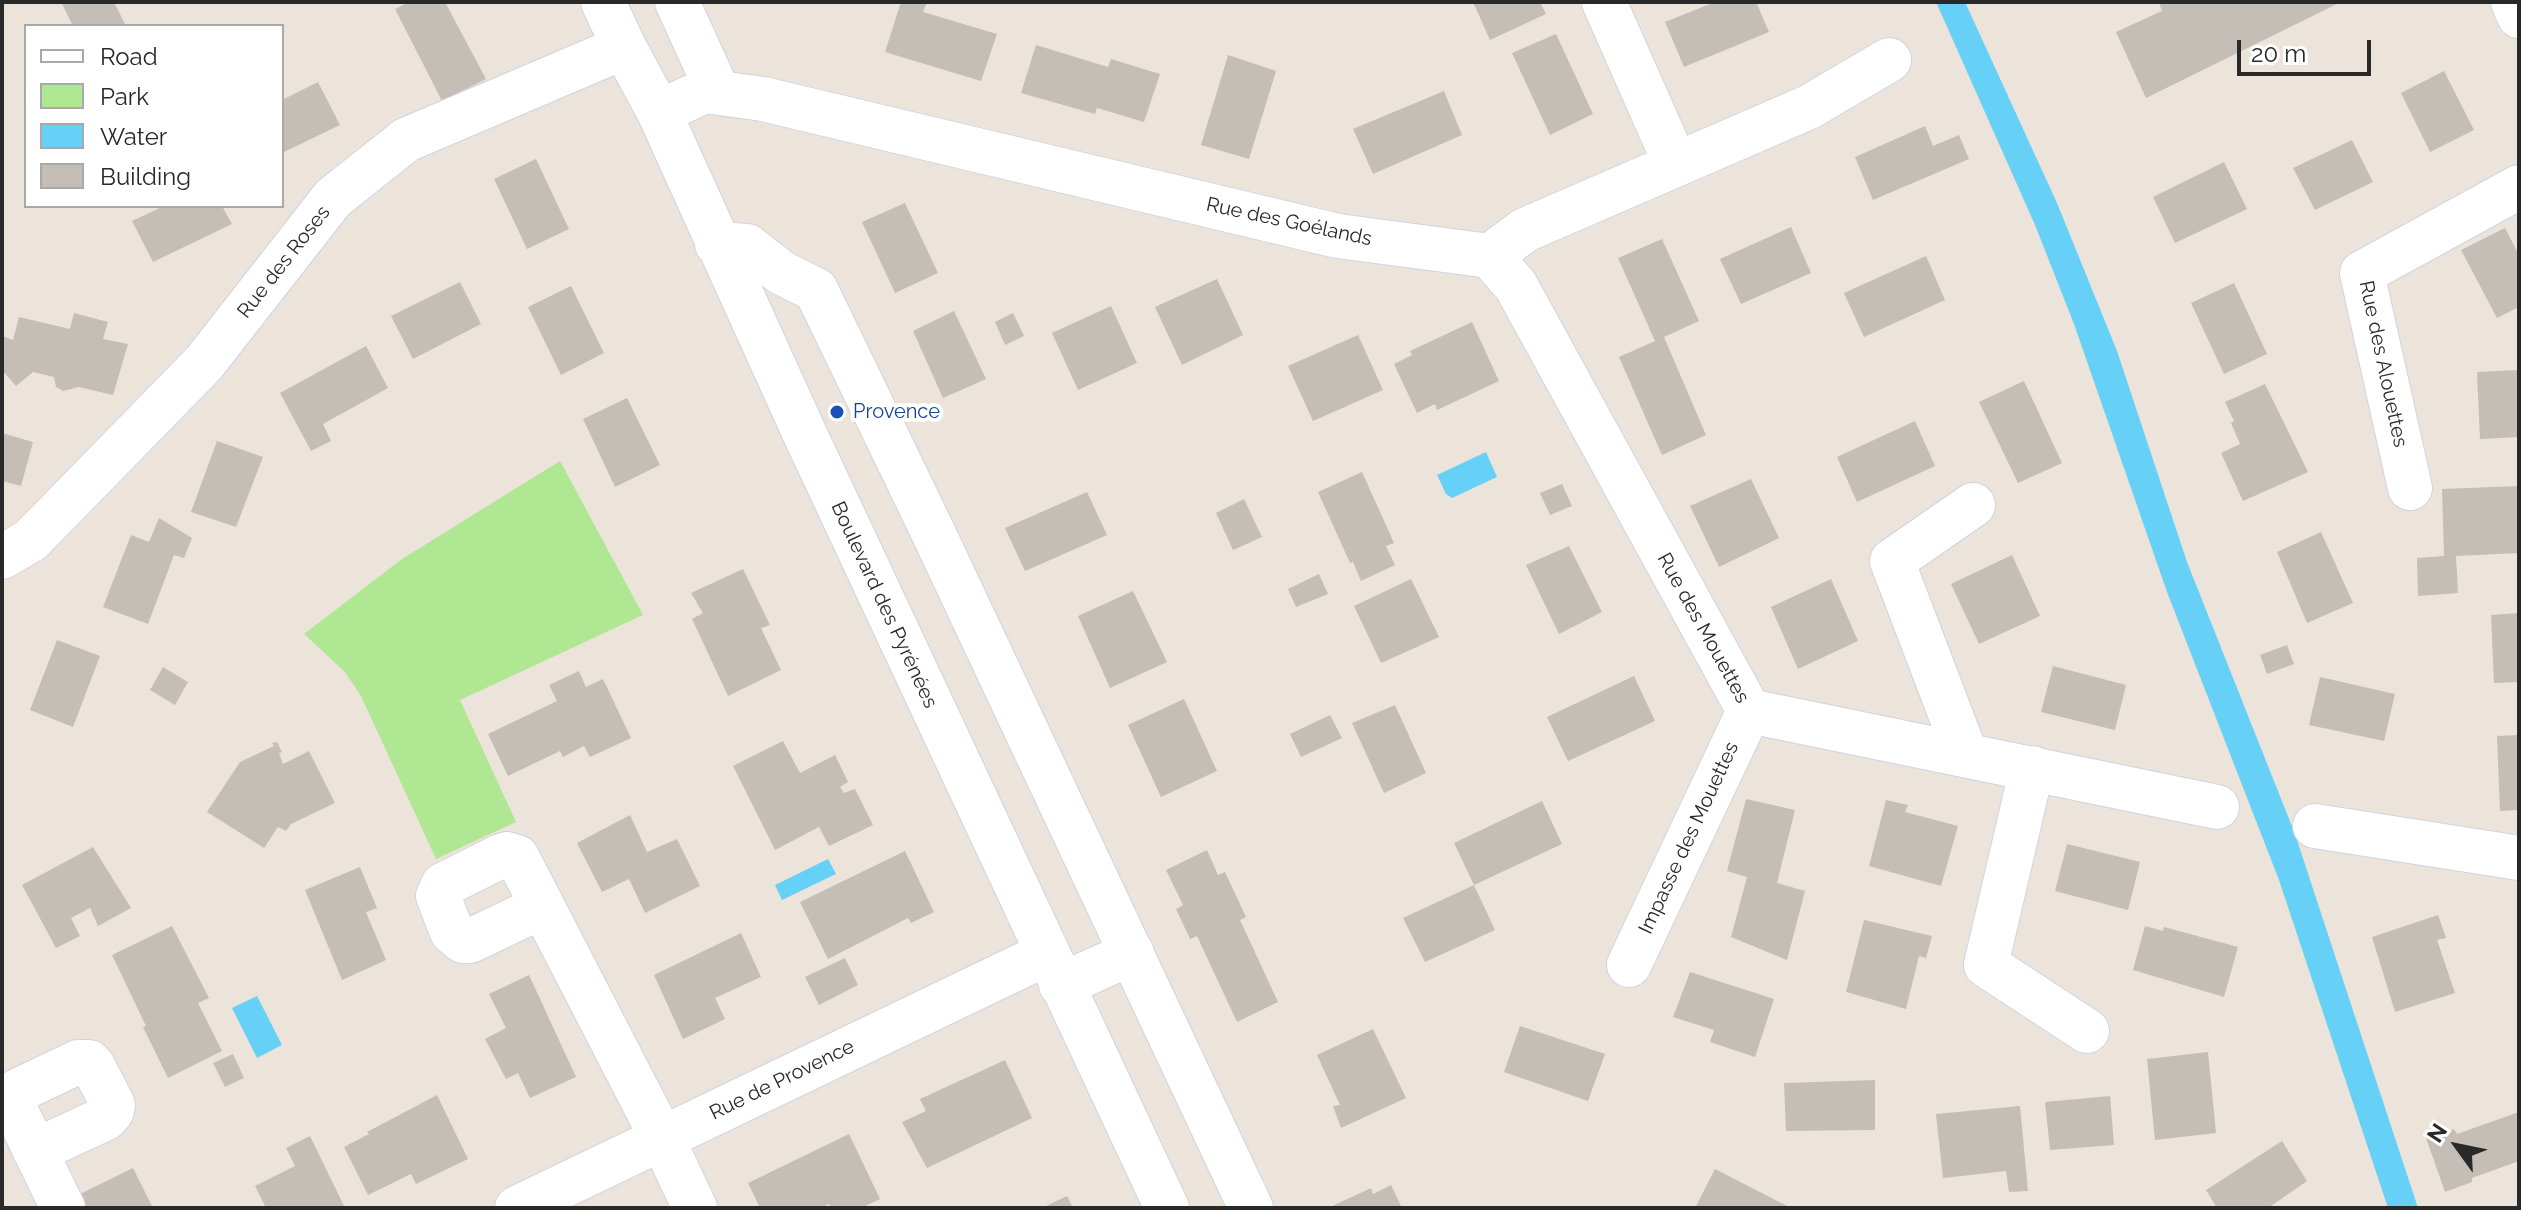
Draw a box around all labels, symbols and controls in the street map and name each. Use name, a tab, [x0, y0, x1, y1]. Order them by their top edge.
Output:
legend	[24, 24, 284, 208]
scale bar	[2241, 24, 2375, 74]
text: 20 m	[2251, 39, 2306, 68]
text: Road	[100, 42, 158, 71]
text: Park	[100, 82, 149, 111]
text: Water	[100, 122, 167, 151]
text: Building	[100, 162, 191, 191]
street label: Rue des Goélands	[1204, 193, 1374, 251]
street label: Rue des Roses	[233, 201, 335, 323]
street label: Rue des Alouettes	[2354, 279, 2412, 449]
place label: Provence	[853, 400, 940, 424]
marker: Provence	[828, 403, 846, 421]
street label: Boulevard des Pyrénées	[826, 498, 942, 712]
street label: Rue des Mouettes	[1652, 549, 1754, 707]
street label: Impasse des Mouettes	[1634, 738, 1744, 938]
street label: Rue de Provence	[706, 1035, 858, 1125]
north arrow	[2417, 1106, 2497, 1186]
text: N	[2421, 1119, 2452, 1147]

